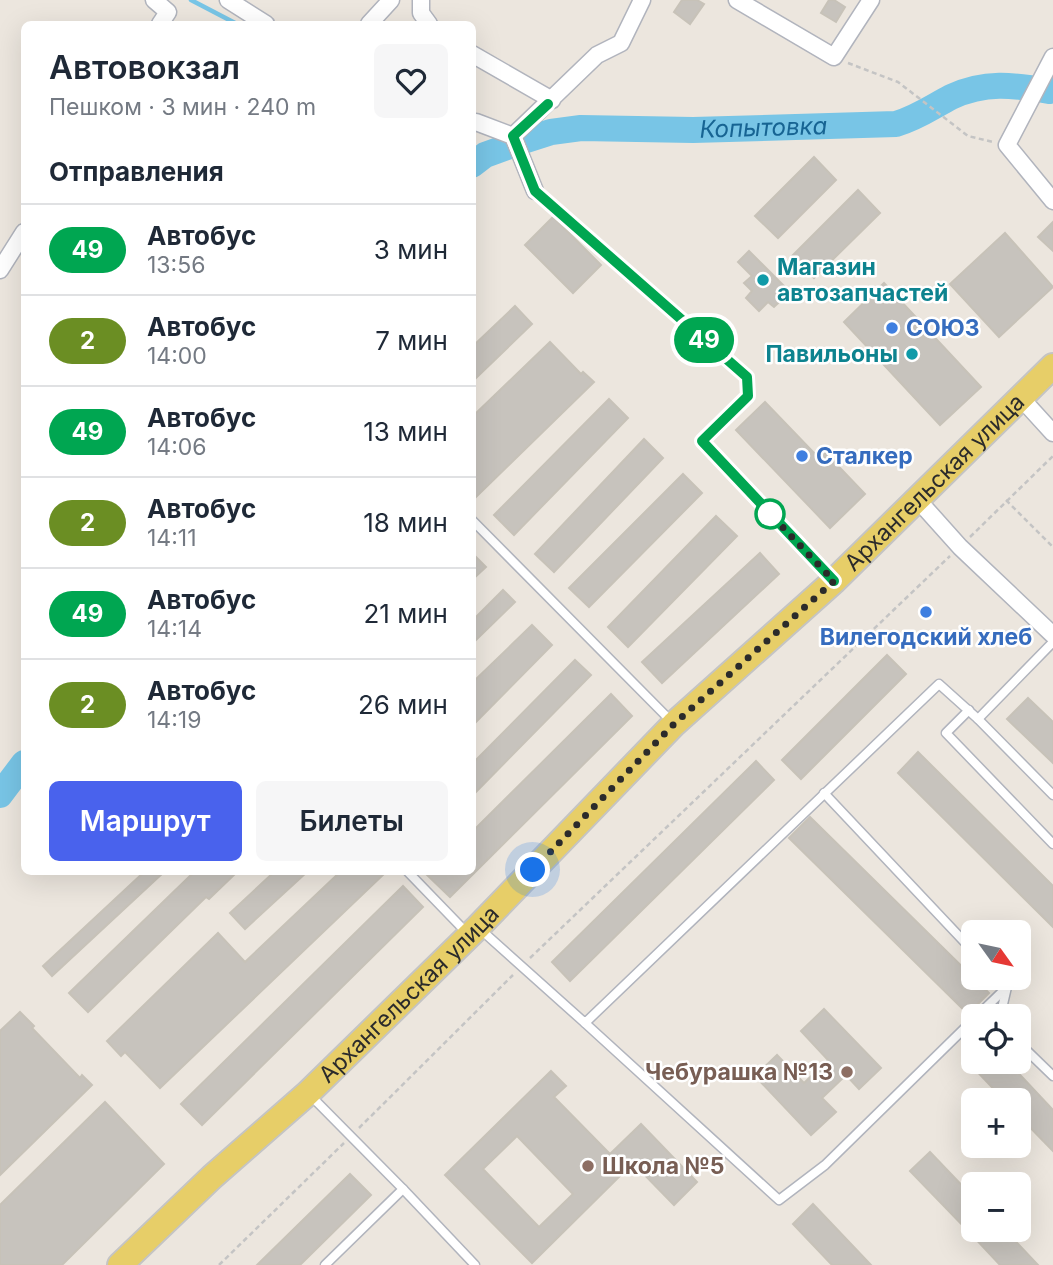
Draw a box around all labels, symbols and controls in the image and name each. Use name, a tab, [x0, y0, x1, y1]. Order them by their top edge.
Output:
button: heart	[374, 44, 448, 118]
text: Автовокзал	[49, 47, 240, 87]
text: Пешком · 3 мин · 240 m	[49, 93, 316, 121]
water label: Копытовка	[699, 111, 828, 144]
text: Отправления	[49, 156, 224, 187]
text: Автобус	[147, 220, 256, 251]
text: 3 мин	[374, 234, 448, 265]
text: 49	[72, 235, 103, 264]
text: 13:56	[147, 251, 205, 279]
place label: Магазин автозапчастей	[777, 253, 948, 307]
marker: Магазин автозапчастей	[755, 272, 771, 288]
text: Автобус	[147, 311, 256, 342]
place label: СОЮЗ	[906, 314, 980, 342]
line badge: 49	[672, 317, 736, 363]
marker: СОЮЗ	[884, 320, 900, 336]
text: 7 мин	[375, 325, 448, 356]
text: 49	[688, 325, 720, 354]
text: 2	[80, 326, 95, 355]
place label: Павильоны	[765, 340, 898, 368]
text: 14:00	[147, 342, 207, 370]
marker: Павильоны	[904, 346, 920, 362]
street label: Архангельская улица	[839, 388, 1030, 577]
text: Автобус	[147, 402, 256, 433]
text: 13 мин	[363, 416, 448, 447]
text: 49	[72, 417, 103, 446]
text: 14:06	[147, 433, 207, 461]
place label: Сталкер	[816, 442, 913, 470]
marker: Сталкер	[794, 448, 810, 464]
text: Автобус	[147, 493, 256, 524]
unlabelled marker	[755, 499, 785, 529]
text: 18 мин	[363, 507, 448, 538]
text: 2	[80, 508, 95, 537]
text: 14:11	[147, 524, 197, 552]
text: Автобус	[147, 584, 256, 615]
text: 21 мин	[363, 598, 448, 629]
text: 49	[72, 599, 103, 628]
marker: Вилегодский хлеб	[918, 604, 934, 620]
text: 14:14	[147, 615, 202, 643]
place label: Вилегодский хлеб	[820, 623, 1032, 651]
text: Автобус	[147, 675, 256, 706]
text: 26 мин	[358, 689, 448, 720]
text: 2	[80, 690, 95, 719]
text: 14:19	[147, 706, 201, 734]
button: Маршрут	[49, 781, 242, 861]
button: Билеты	[256, 781, 448, 861]
your location	[515, 852, 550, 887]
street label: Архангельская улица	[313, 900, 505, 1089]
north arrow	[961, 920, 1031, 990]
map controls	[961, 920, 1031, 1242]
button: locate	[961, 1004, 1031, 1074]
place label: Чебурашка №13	[645, 1058, 833, 1086]
marker: Чебурашка №13	[839, 1064, 855, 1080]
button: +	[961, 1088, 1031, 1158]
place label: Школа №5	[602, 1152, 724, 1180]
marker: Школа №5	[580, 1158, 596, 1174]
button: −	[961, 1172, 1031, 1242]

